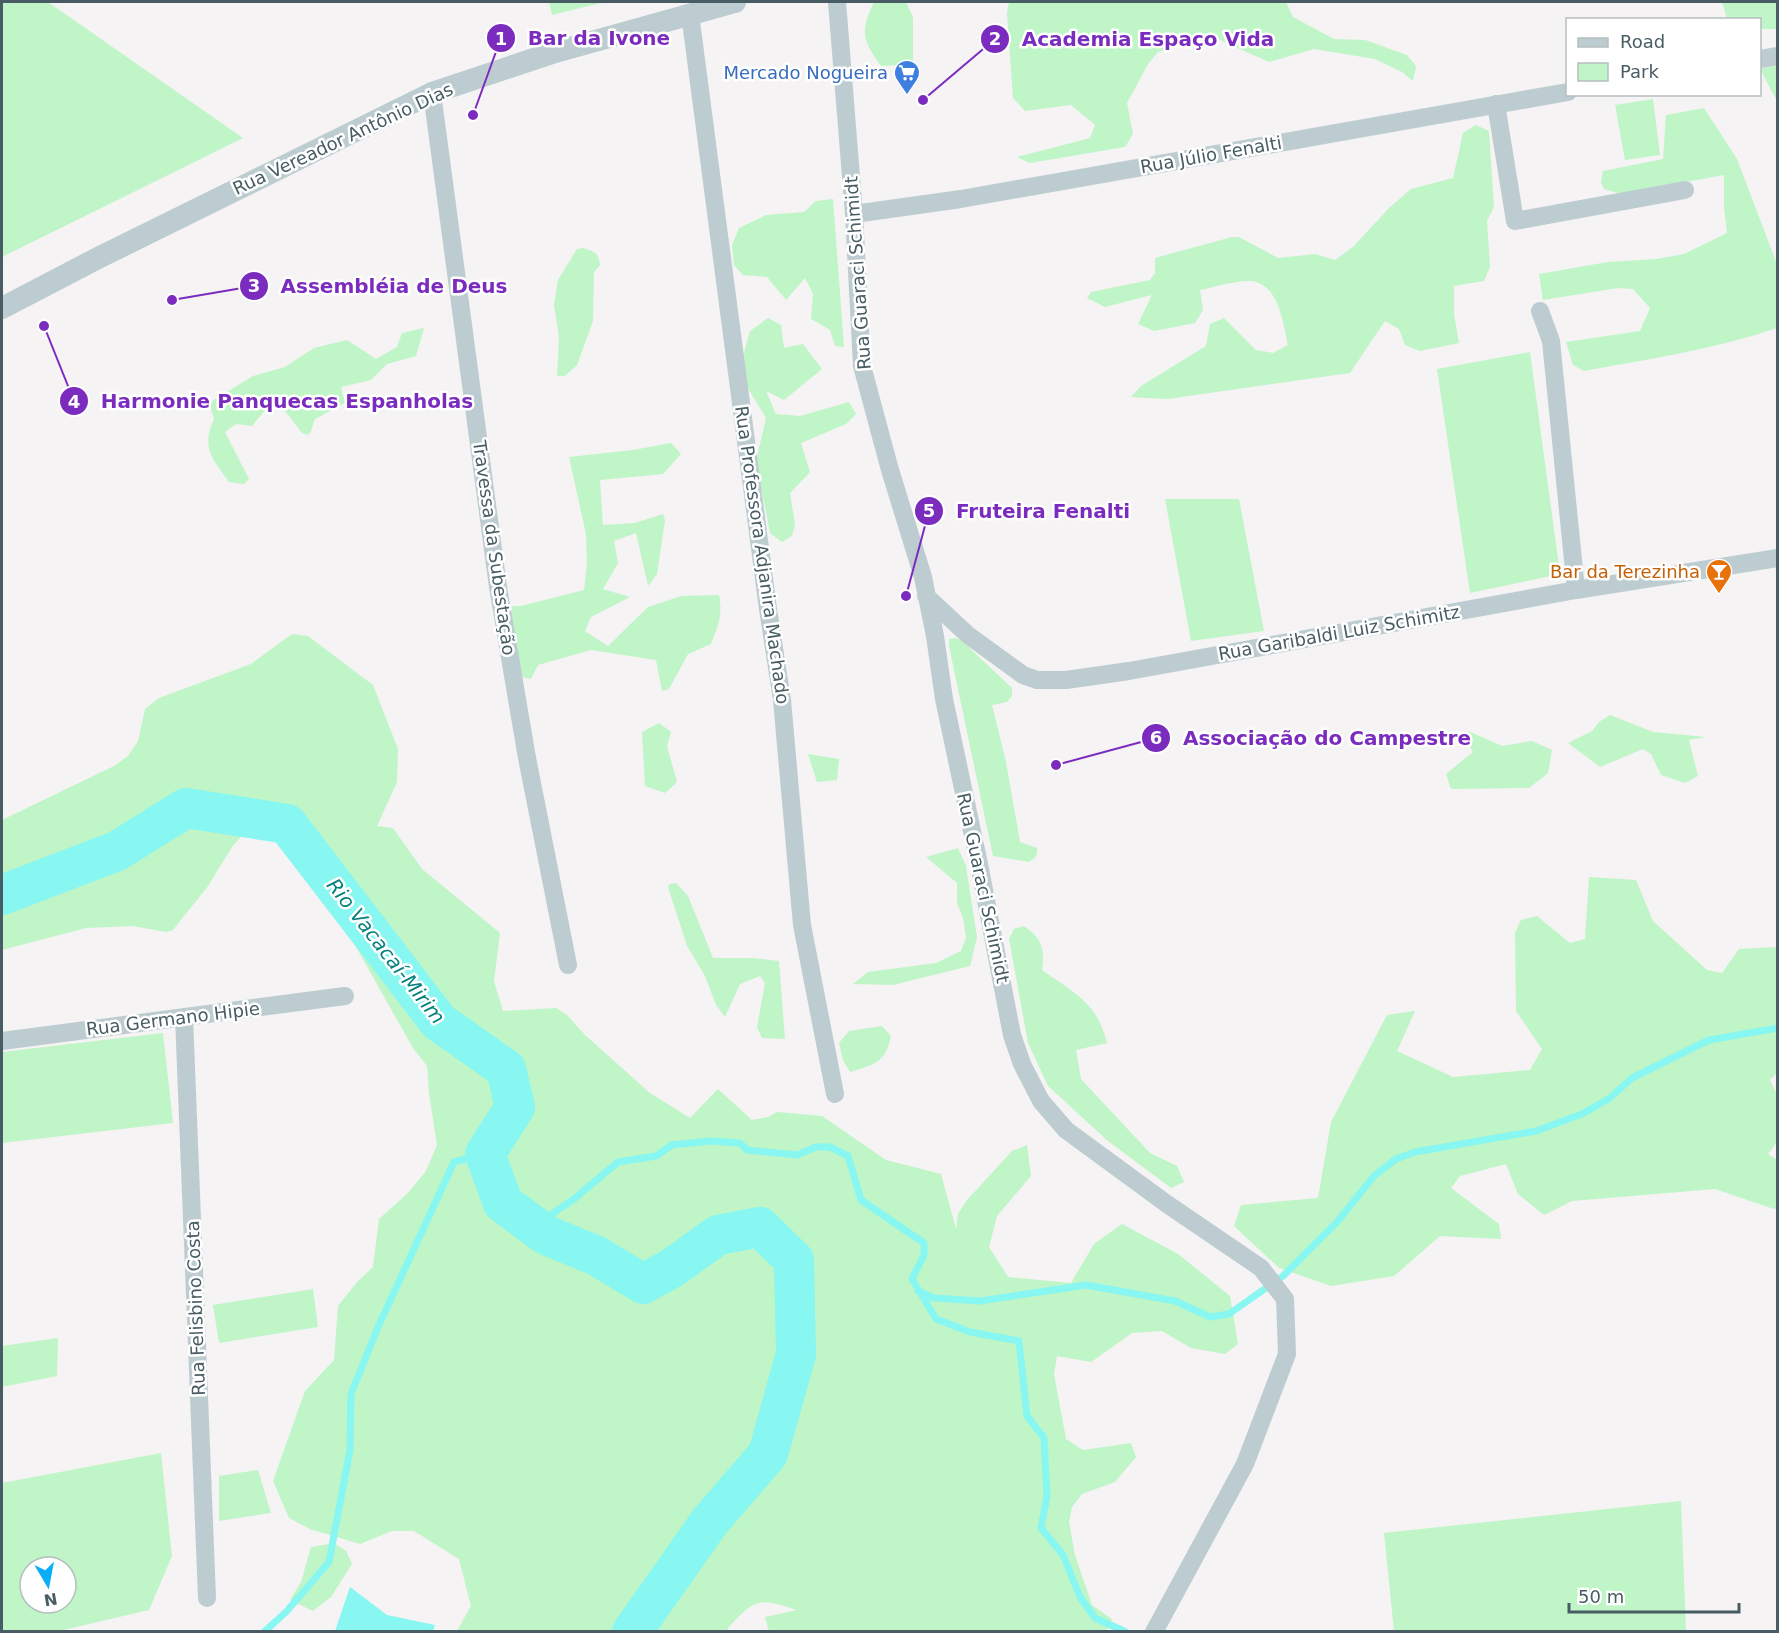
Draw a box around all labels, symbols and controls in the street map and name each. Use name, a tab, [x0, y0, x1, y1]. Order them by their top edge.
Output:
legend	[1566, 18, 1761, 96]
callout: Bar da Ivone	[486, 19, 683, 57]
callout: Academia Espaço Vida	[980, 20, 1287, 58]
text: Bar da Ivone	[528, 26, 670, 50]
text: Academia Espaço Vida	[1022, 27, 1274, 51]
text: 1	[495, 28, 507, 49]
text: 2	[989, 28, 1001, 49]
text: Road	[1620, 31, 1665, 52]
supermarket icon: Mercado Nogueira	[892, 58, 922, 96]
text: Park	[1620, 61, 1659, 82]
place label: Mercado Nogueira	[723, 62, 888, 83]
street label: Rua Vereador Antônio Dias	[229, 78, 456, 199]
street label: Rua Júlio Fenalti	[1139, 132, 1283, 177]
street label: Rua Guaraci Schimidt	[840, 176, 875, 371]
callout: Assembléia de Deus	[239, 267, 520, 305]
text: Assembléia de Deus	[281, 274, 507, 298]
text: 3	[248, 275, 260, 296]
callout: Harmonie Panquecas Espanholas	[59, 382, 485, 420]
text: Harmonie Panquecas Espanholas	[101, 389, 473, 413]
text: 4	[68, 391, 80, 412]
street label: Rua Professora Adjanira Machado	[731, 404, 794, 705]
street label: Travessa da Subestação	[469, 438, 520, 657]
callout: Fruteira Fenalti	[914, 492, 1142, 530]
text: Fruteira Fenalti	[956, 499, 1130, 523]
text: 5	[923, 500, 935, 521]
bar icon: Bar da Terezinha	[1704, 557, 1734, 595]
place label: Bar da Terezinha	[1550, 561, 1700, 582]
street label: Rua Garibaldi Luiz Schimitz	[1216, 601, 1461, 664]
callout: Associação do Campestre	[1141, 719, 1483, 757]
text: Associação do Campestre	[1183, 726, 1471, 750]
text: 6	[1150, 727, 1162, 748]
street label: Rua Guaraci Schimidt	[953, 791, 1014, 985]
water label: Rio Vacacaí-Mirim	[322, 873, 450, 1029]
street label: Rua Germano Hipie	[85, 997, 261, 1040]
street label: Rua Felisbino Costa	[182, 1220, 209, 1396]
north arrow	[18, 1555, 78, 1615]
scale bar	[1569, 1576, 1738, 1614]
text: 50 m	[1578, 1586, 1624, 1607]
text: N	[42, 1589, 59, 1610]

